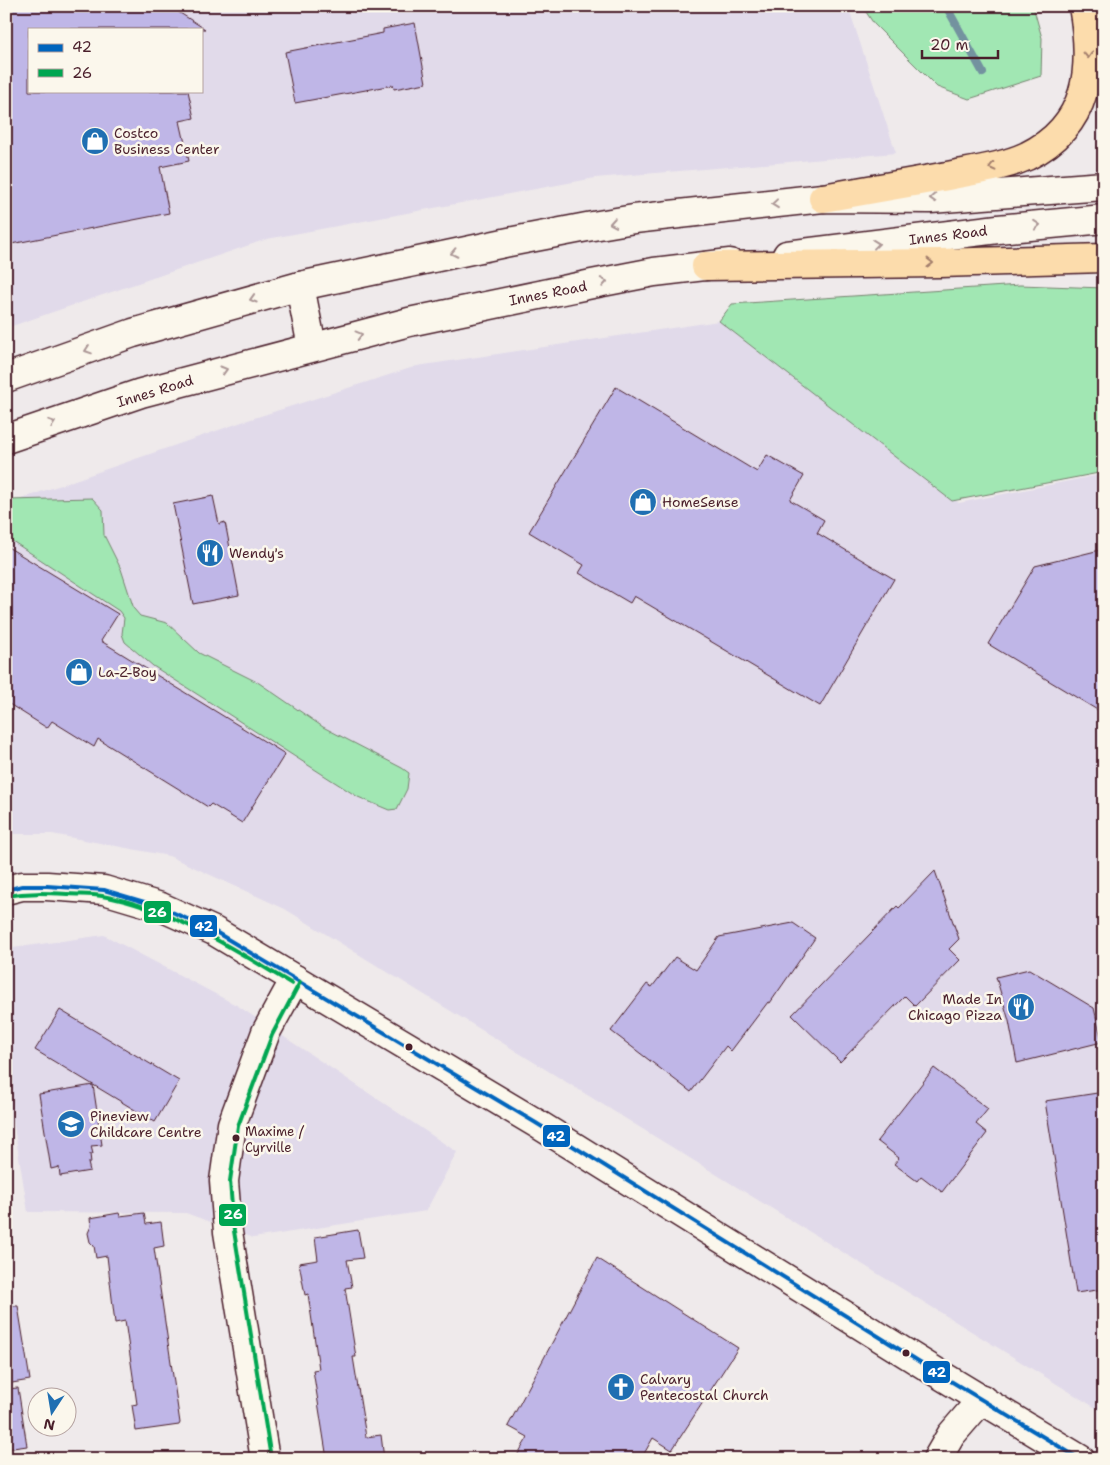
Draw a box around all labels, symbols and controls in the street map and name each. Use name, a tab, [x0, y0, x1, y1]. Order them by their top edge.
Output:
legend	[28, 28, 202, 92]
scale bar	[922, 28, 999, 60]
text: 20 m	[930, 35, 969, 55]
text: 42	[72, 37, 92, 57]
one-way arrow	[1083, 51, 1093, 59]
text: 26	[72, 63, 92, 83]
place label: Costco Business Center	[114, 124, 220, 158]
shop icon: Costco Business Center	[80, 126, 110, 156]
one-way arrow	[987, 161, 996, 172]
one-way arrow	[929, 193, 937, 204]
one-way arrow	[770, 198, 778, 209]
one-way arrow	[609, 217, 618, 227]
one-way arrow	[1033, 220, 1041, 231]
street label: Innes Road	[908, 221, 988, 249]
one-way arrow	[872, 239, 880, 250]
one-way arrow	[449, 247, 458, 258]
one-way arrow	[926, 258, 934, 268]
street label: Innes Road	[507, 277, 589, 309]
one-way arrow	[599, 277, 608, 287]
one-way arrow	[250, 294, 258, 304]
one-way arrow	[355, 330, 363, 340]
one-way arrow	[84, 344, 92, 354]
one-way arrow	[220, 366, 228, 376]
street label: Innes Road	[115, 371, 196, 411]
one-way arrow	[48, 419, 56, 429]
shop icon: HomeSense	[628, 487, 658, 517]
place label: HomeSense	[662, 493, 739, 511]
restaurant icon: Wendy's	[195, 538, 225, 568]
place label: Wendy's	[229, 544, 284, 562]
shop icon: La-Z-Boy	[64, 657, 94, 687]
place label: La-Z-Boy	[98, 663, 157, 681]
line badge: 26	[143, 900, 172, 924]
text: 26	[147, 903, 167, 921]
line badge: 42	[189, 914, 218, 938]
text: 42	[195, 917, 214, 935]
place label: Made In Chicago Pizza	[908, 990, 1002, 1024]
restaurant icon: Made In Chicago Pizza	[1006, 992, 1036, 1022]
unlabelled marker	[404, 1042, 414, 1052]
place label: Pineview Childcare Centre	[90, 1107, 202, 1141]
school or university icon: Pineview Childcare Centre	[56, 1109, 86, 1139]
place label: Maxime / Cyrville	[245, 1123, 305, 1156]
line badge: 42	[542, 1124, 571, 1148]
text: 42	[547, 1127, 566, 1145]
marker: Maxime / Cyrville	[231, 1133, 241, 1143]
line badge: 26	[218, 1203, 247, 1227]
text: 26	[223, 1205, 243, 1223]
unlabelled marker	[901, 1348, 911, 1358]
line badge: 42	[922, 1360, 951, 1384]
text: 42	[928, 1363, 947, 1381]
place label: Calvary Pentecostal Church	[640, 1370, 769, 1404]
church icon: Calvary Pentecostal Church	[606, 1372, 636, 1402]
north arrow	[28, 1388, 78, 1438]
text: N	[42, 1415, 57, 1435]

